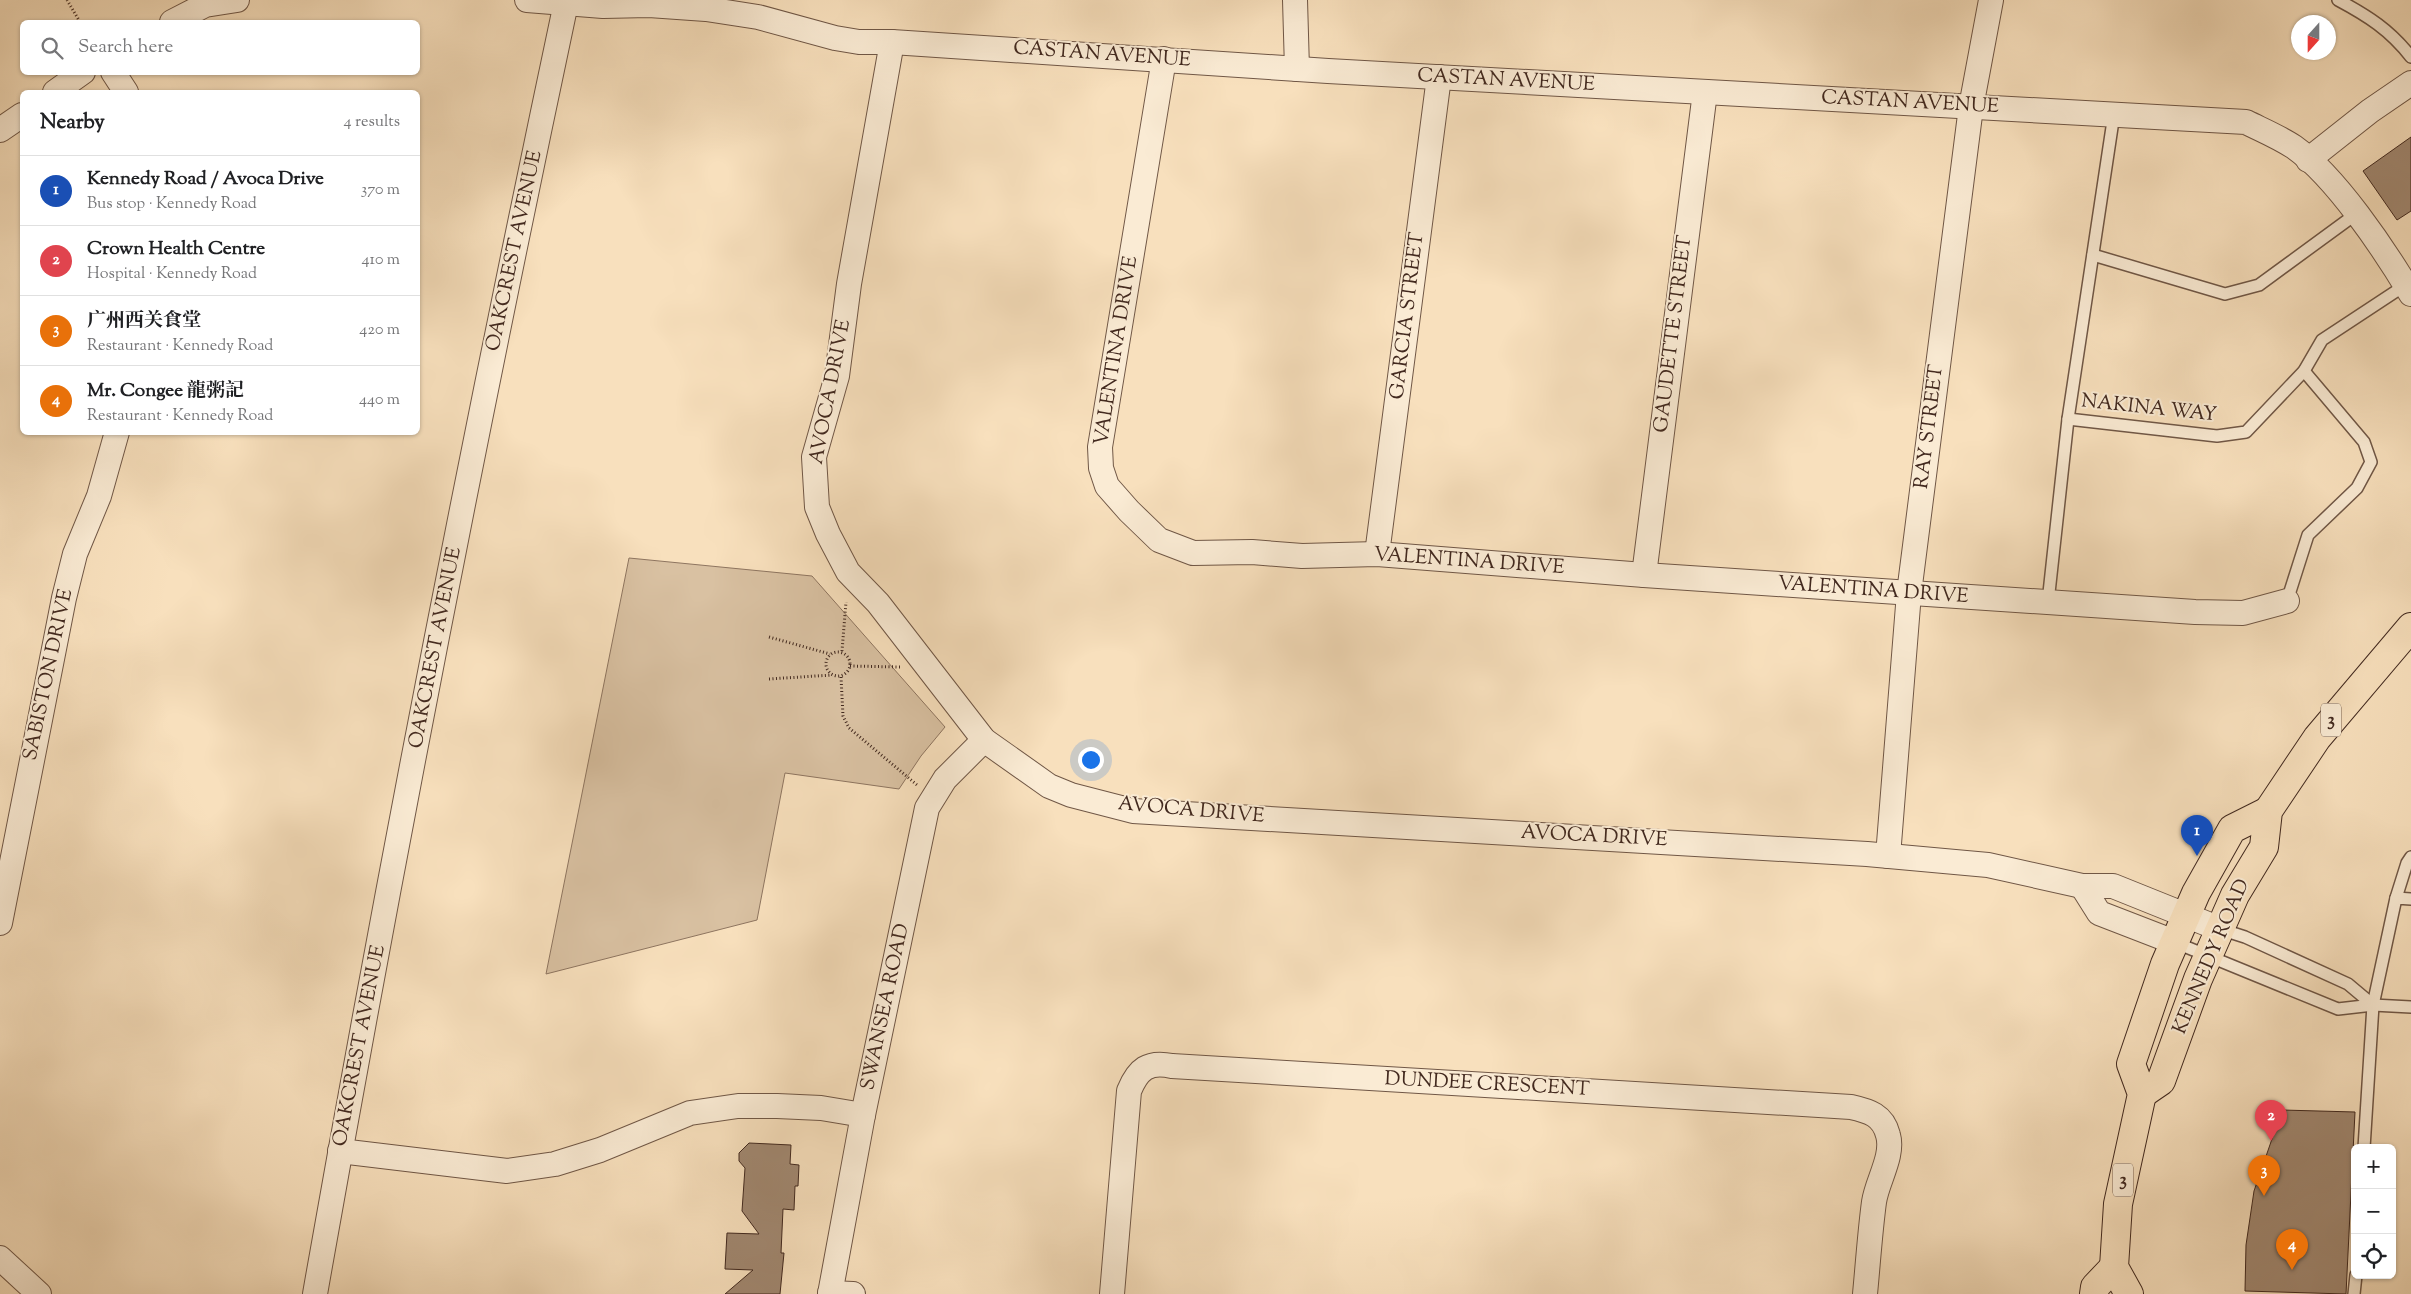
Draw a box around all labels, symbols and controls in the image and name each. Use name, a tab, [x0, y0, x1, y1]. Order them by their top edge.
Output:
north arrow	[2291, 15, 2336, 60]
search box	[20, 20, 420, 75]
icon: search	[38, 34, 66, 62]
text: Search here	[78, 34, 173, 61]
street label: CASTAN AVENUE	[1012, 34, 1192, 76]
street label: CASTAN AVENUE	[1416, 62, 1596, 100]
street label: CASTAN AVENUE	[1820, 84, 2000, 122]
text: Nearby	[40, 108, 105, 138]
text: 4 results	[344, 111, 400, 134]
street label: OAKCREST AVENUE	[480, 148, 550, 354]
text: Kennedy Road / Avoca Drive	[87, 166, 324, 193]
text: 1	[53, 179, 59, 202]
text: 370 m	[361, 179, 400, 202]
text: Bus stop · Kennedy Road	[87, 193, 257, 216]
street label: GARCIA STREET	[1383, 231, 1433, 401]
street label: GAUDETTE STREET	[1648, 234, 1700, 434]
text: Crown Health Centre	[87, 236, 265, 263]
text: 2	[52, 249, 60, 272]
text: 410 m	[362, 249, 400, 272]
street label: VALENTINA DRIVE	[1088, 254, 1146, 448]
text: Hospital · Kennedy Road	[87, 263, 257, 286]
text: 广州西关食堂	[87, 308, 201, 335]
street label: AVOCA DRIVE	[803, 317, 859, 467]
text: 3	[53, 319, 59, 342]
text: 420 m	[359, 319, 400, 342]
text: Restaurant · Kennedy Road	[87, 335, 273, 358]
street label: RAY STREET	[1908, 363, 1952, 491]
text: Mr. Congee 龍粥記	[87, 378, 244, 405]
street label: NAKINA WAY	[2080, 387, 2218, 431]
text: 4	[52, 389, 60, 412]
text: 440 m	[359, 389, 400, 412]
text: Restaurant · Kennedy Road	[87, 405, 273, 428]
street label: VALENTINA DRIVE	[1373, 541, 1565, 583]
street label: OAKCREST AVENUE	[402, 545, 470, 751]
street label: VALENTINA DRIVE	[1777, 570, 1969, 612]
street label: SABISTON DRIVE	[17, 587, 81, 763]
road number: 3	[2321, 704, 2341, 736]
your location	[1078, 747, 1104, 773]
street label: AVOCA DRIVE	[1117, 790, 1265, 832]
pin: 1	[2181, 815, 2213, 856]
street label: AVOCA DRIVE	[1520, 819, 1668, 855]
street label: KENNEDY ROAD	[2166, 875, 2258, 1039]
street label: SWANSEA ROAD	[854, 921, 918, 1093]
street label: OAKCREST AVENUE	[326, 943, 394, 1149]
street label: DUNDEE CRESCENT	[1384, 1065, 1590, 1105]
pin: 2	[2255, 1100, 2287, 1141]
map controls	[2351, 1144, 2396, 1279]
button: +	[2351, 1144, 2396, 1189]
pin: 3	[2248, 1155, 2280, 1196]
road number: 3	[2113, 1164, 2133, 1196]
button: −	[2351, 1189, 2396, 1234]
pin: 4	[2276, 1229, 2308, 1270]
button: locate	[2351, 1234, 2396, 1279]

